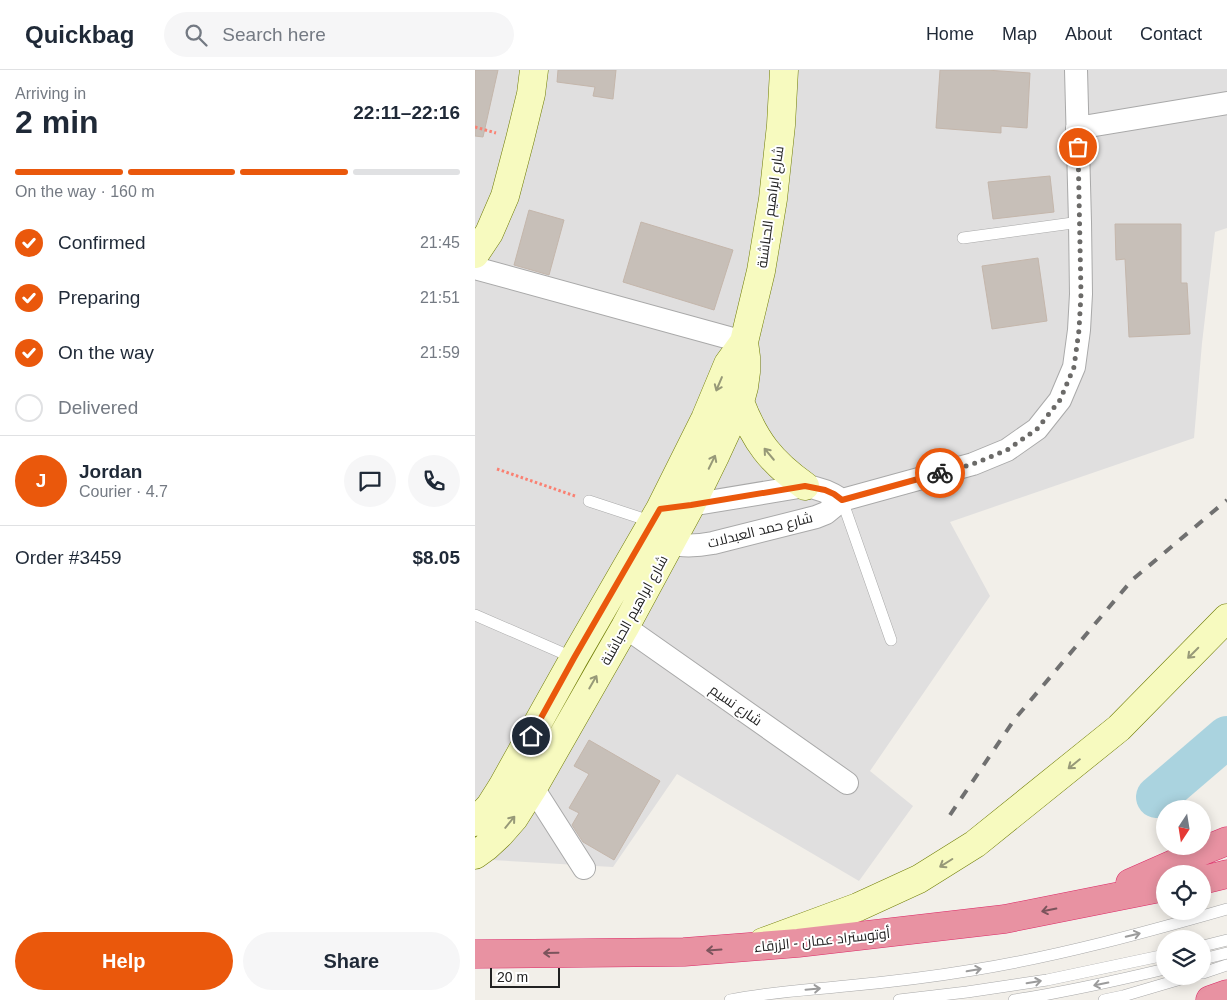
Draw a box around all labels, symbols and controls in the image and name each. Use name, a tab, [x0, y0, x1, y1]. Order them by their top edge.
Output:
search box	[164, 12, 514, 57]
text: Quickbag	[25, 21, 134, 48]
icon: search	[182, 21, 210, 49]
text: Search here	[222, 24, 326, 45]
text: Home	[926, 24, 974, 44]
text: Map	[1002, 24, 1037, 44]
text: About	[1065, 24, 1112, 44]
text: Contact	[1140, 24, 1202, 44]
text: Arriving in	[15, 85, 86, 102]
text: 22:11–22:16	[353, 102, 460, 123]
text: 2 min	[15, 104, 99, 140]
pin	[1057, 126, 1099, 168]
icon: bag	[1064, 133, 1092, 161]
street label: شارع ابراهيم الحباشنة	[754, 145, 788, 269]
text: On the way · 160 m	[15, 183, 155, 200]
icon: check	[15, 229, 43, 257]
text: Confirmed	[58, 232, 146, 253]
text: 21:45	[420, 234, 460, 251]
icon: check	[15, 284, 43, 312]
text: Preparing	[58, 287, 140, 308]
text: 21:51	[420, 289, 460, 306]
icon: check	[15, 339, 43, 367]
text: On the way	[58, 342, 154, 363]
text: 21:59	[420, 344, 460, 361]
one-way arrow	[714, 376, 723, 391]
text: Delivered	[58, 397, 138, 418]
one-way arrow	[763, 448, 774, 461]
courier	[915, 448, 965, 498]
button: chat	[344, 455, 396, 507]
button: phone	[408, 455, 460, 507]
one-way arrow	[707, 455, 717, 470]
icon: bike	[926, 459, 954, 487]
text: Jordan	[79, 461, 142, 482]
text: J	[36, 470, 46, 491]
text: Courier · 4.7	[79, 483, 168, 500]
street label: شارع حمد العبدلات	[706, 509, 814, 552]
text: Order #3459	[15, 547, 122, 568]
text: $8.05	[412, 547, 460, 568]
street label: شارع ابراهيم الحباشنة	[597, 552, 673, 669]
one-way arrow	[1186, 647, 1199, 659]
one-way arrow	[589, 676, 599, 690]
street label: شارع نسيم	[706, 681, 765, 730]
pin	[510, 715, 552, 757]
icon: home	[517, 722, 545, 750]
one-way arrow	[1068, 758, 1081, 769]
north arrow	[1156, 800, 1211, 855]
map controls	[1156, 800, 1211, 985]
one-way arrow	[505, 816, 516, 829]
one-way arrow	[939, 858, 953, 868]
button: locate	[1156, 865, 1211, 920]
one-way arrow	[1041, 906, 1057, 915]
street label: أوتوستراد عمان - الزرقاء	[753, 924, 891, 955]
one-way arrow	[1124, 930, 1140, 939]
button: layers	[1156, 930, 1211, 985]
button: Help	[15, 932, 233, 990]
button: Share	[243, 932, 460, 990]
one-way arrow	[706, 945, 722, 954]
one-way arrow	[543, 948, 559, 957]
one-way arrow	[966, 964, 982, 974]
scale bar	[490, 965, 560, 988]
text: 20 m	[497, 969, 528, 985]
one-way arrow	[1026, 976, 1042, 986]
one-way arrow	[1093, 980, 1109, 990]
one-way arrow	[804, 984, 820, 994]

